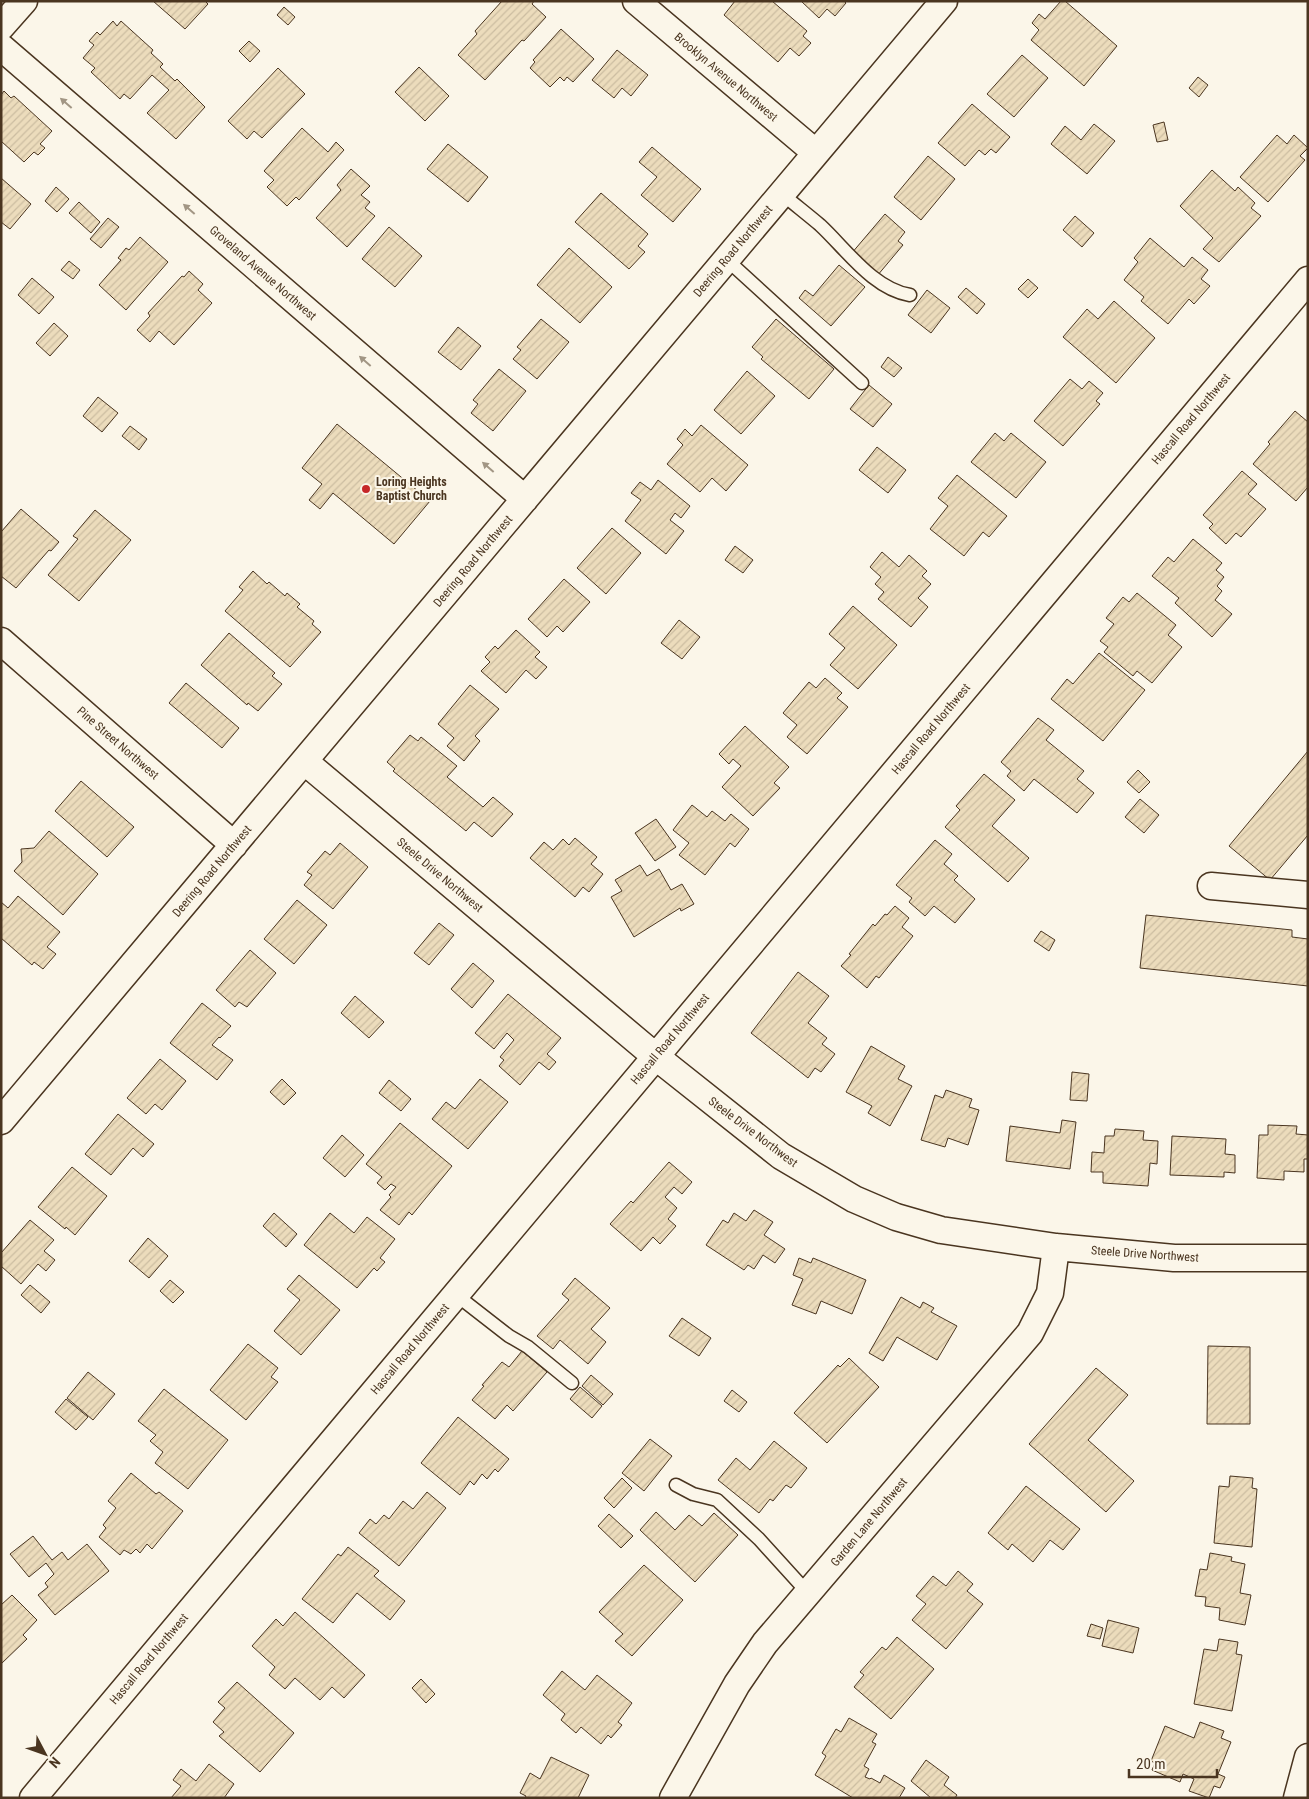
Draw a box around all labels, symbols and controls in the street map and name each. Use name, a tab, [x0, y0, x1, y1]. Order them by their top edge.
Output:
street label: Brooklyn Avenue Northwest	[672, 30, 781, 125]
one-way arrow	[60, 97, 73, 108]
street label: Deering Road Northwest	[691, 202, 776, 300]
one-way arrow	[183, 204, 195, 215]
street label: Groveland Avenue Northwest	[207, 223, 320, 323]
one-way arrow	[359, 356, 371, 367]
street label: Hascall Road Northwest	[1149, 370, 1233, 467]
one-way arrow	[482, 462, 494, 473]
place label: Loring Heights Baptist Church	[376, 475, 447, 503]
marker: Loring Heights Baptist Church	[360, 483, 372, 495]
street label: Deering Road Northwest	[431, 512, 516, 610]
street label: Hascall Road Northwest	[889, 680, 973, 777]
street label: Pine Street Northwest	[74, 704, 162, 783]
street label: Deering Road Northwest	[170, 822, 255, 920]
street label: Steele Drive Northwest	[394, 835, 486, 915]
street label: Hascall Road Northwest	[628, 990, 712, 1087]
street label: Steele Drive Northwest	[706, 1094, 801, 1170]
street label: Steele Drive Northwest	[1091, 1243, 1200, 1265]
street label: Hascall Road Northwest	[368, 1300, 452, 1397]
street label: Garden Lane Northwest	[828, 1474, 910, 1569]
street label: Hascall Road Northwest	[107, 1610, 191, 1707]
north arrow	[20, 1729, 70, 1779]
scale bar	[1129, 1746, 1216, 1778]
text: N	[46, 1754, 64, 1771]
text: 20 m	[1136, 1755, 1166, 1773]

